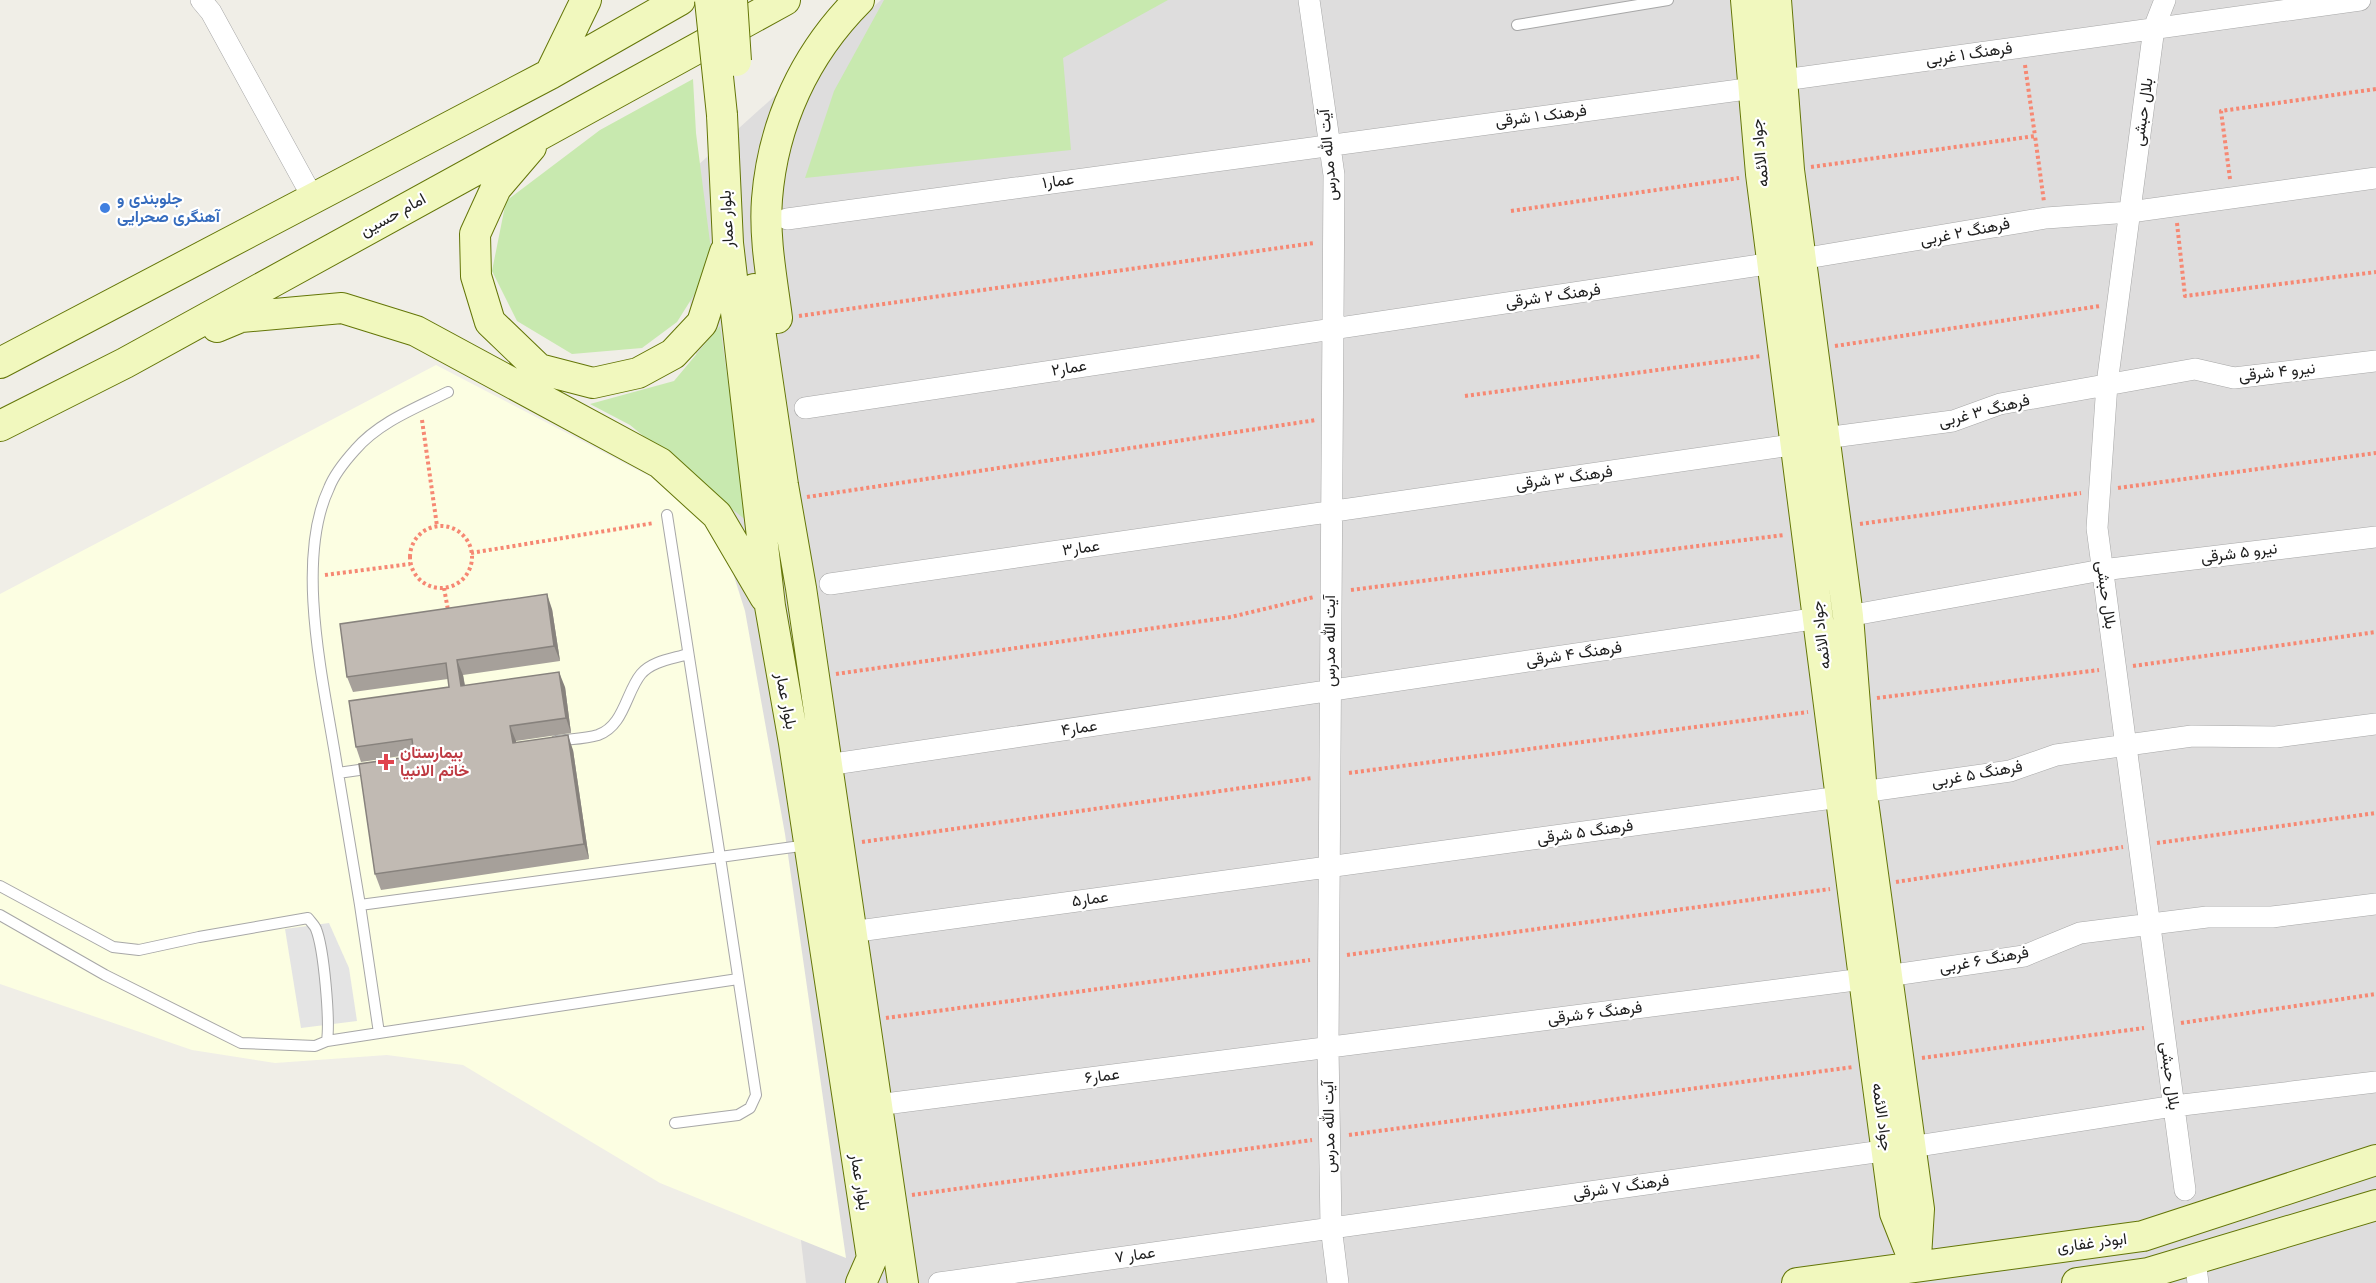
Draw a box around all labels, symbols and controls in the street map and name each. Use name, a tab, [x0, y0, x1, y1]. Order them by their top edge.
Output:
street label: فرهنگ ۱ غربی	[1924, 37, 2014, 71]
street label: بلال حبشی	[2127, 76, 2159, 148]
street label: فرهنک ۱ شرقی	[1494, 99, 1588, 133]
street label: آیت الله مدرس	[1313, 107, 1343, 202]
street label: جواد الائمه	[1745, 118, 1775, 188]
street label: عمار۱	[1041, 168, 1075, 194]
place label: جلوبندی و آهنگری صحرایی	[117, 188, 222, 228]
street label: امام حسین	[356, 188, 430, 242]
street label: بلوار عمار	[715, 190, 740, 249]
marker: جلوبندی و آهنگری صحرایی	[98, 201, 112, 215]
street label: فرهنگ ۲ غربی	[1918, 213, 2012, 251]
street label: فرهنگ ۲ شرقی	[1504, 278, 1602, 314]
street label: عمار۲	[1050, 354, 1088, 382]
street label: نیرو ۴ شرقی	[2238, 357, 2316, 387]
street label: فرهنگ ۳ غربی	[1936, 389, 2032, 433]
street label: فرهنگ ۳ شرقی	[1514, 460, 1614, 496]
street label: عمار۳	[1061, 534, 1101, 562]
street label: نیرو ۵ شرقی	[2199, 537, 2279, 569]
street label: بلال حبشی	[2090, 559, 2122, 631]
street label: آیت الله مدرس	[1319, 594, 1341, 687]
street label: جواد الائمه	[1806, 599, 1836, 670]
street label: فرهنگ ۴ شرقی	[1525, 636, 1623, 672]
street label: بلوار عمار	[770, 670, 802, 731]
street label: عمار۴	[1059, 715, 1099, 741]
place label: بیمارستان خاتم الانبیا	[400, 742, 469, 782]
marker: بیمارستان خاتم الانبیا	[377, 753, 395, 771]
street label: فرهنگ ۵ غربی	[1930, 755, 2024, 793]
street label: فرهنگ ۵ شرقی	[1535, 814, 1635, 850]
street label: عمار۵	[1070, 886, 1110, 912]
street label: فرهنگ ۶ غربی	[1937, 941, 2031, 979]
street label: فرهنگ ۶ شرقی	[1546, 996, 1644, 1030]
street label: بلال حبشی	[2155, 1040, 2185, 1112]
street label: عمار۶	[1083, 1063, 1121, 1089]
street label: آیت الله مدرس	[1317, 1079, 1341, 1173]
street label: جواد الائمه	[1866, 1082, 1898, 1153]
street label: بلوار عمار	[844, 1151, 875, 1212]
street label: فرهنگ ۷ شرقی	[1572, 1169, 1670, 1205]
street label: ابوذر غفاری	[2056, 1228, 2128, 1258]
street label: عمار ۷	[1113, 1241, 1157, 1269]

